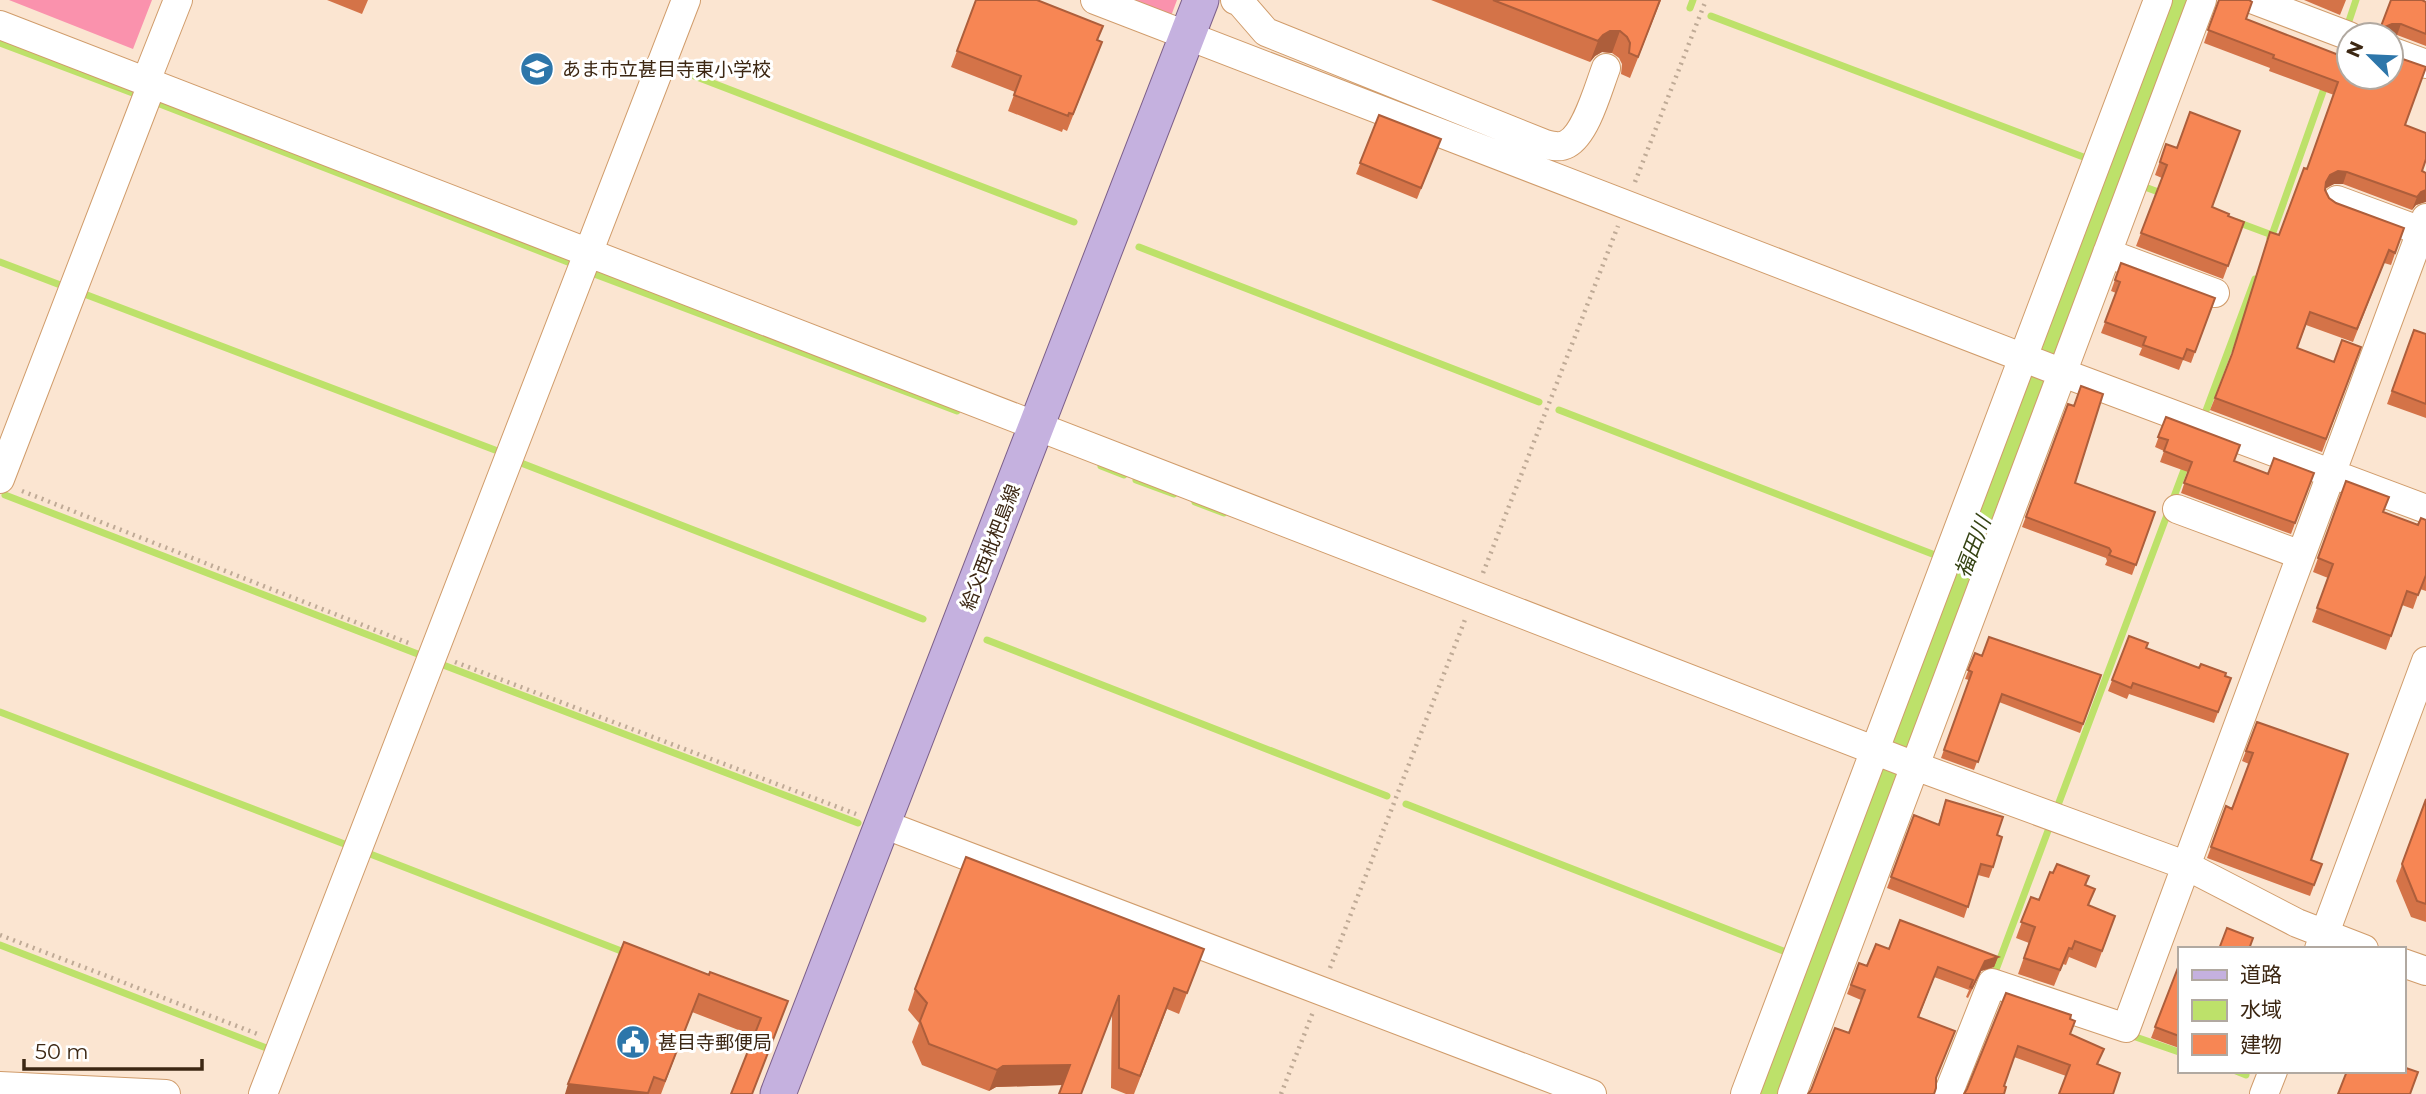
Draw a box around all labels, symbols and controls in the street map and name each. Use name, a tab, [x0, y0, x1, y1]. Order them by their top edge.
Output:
north arrow	[2335, 21, 2405, 91]
text: N	[2341, 38, 2369, 61]
school or university icon: あま市立甚目寺東小学校	[518, 50, 556, 88]
place label: あま市立甚目寺東小学校	[562, 58, 771, 81]
street label: 給父西枇杷島線	[956, 481, 1025, 613]
water label: 福田川	[1950, 511, 1996, 581]
legend	[2178, 947, 2405, 1073]
text: 道路	[2240, 962, 2282, 987]
text: 水域	[2240, 997, 2282, 1022]
public building icon: 甚目寺郵便局	[614, 1023, 652, 1061]
scale bar	[24, 1028, 203, 1072]
place label: 甚目寺郵便局	[658, 1031, 772, 1054]
text: 建物	[2240, 1032, 2282, 1057]
text: 50 m	[35, 1039, 89, 1064]

